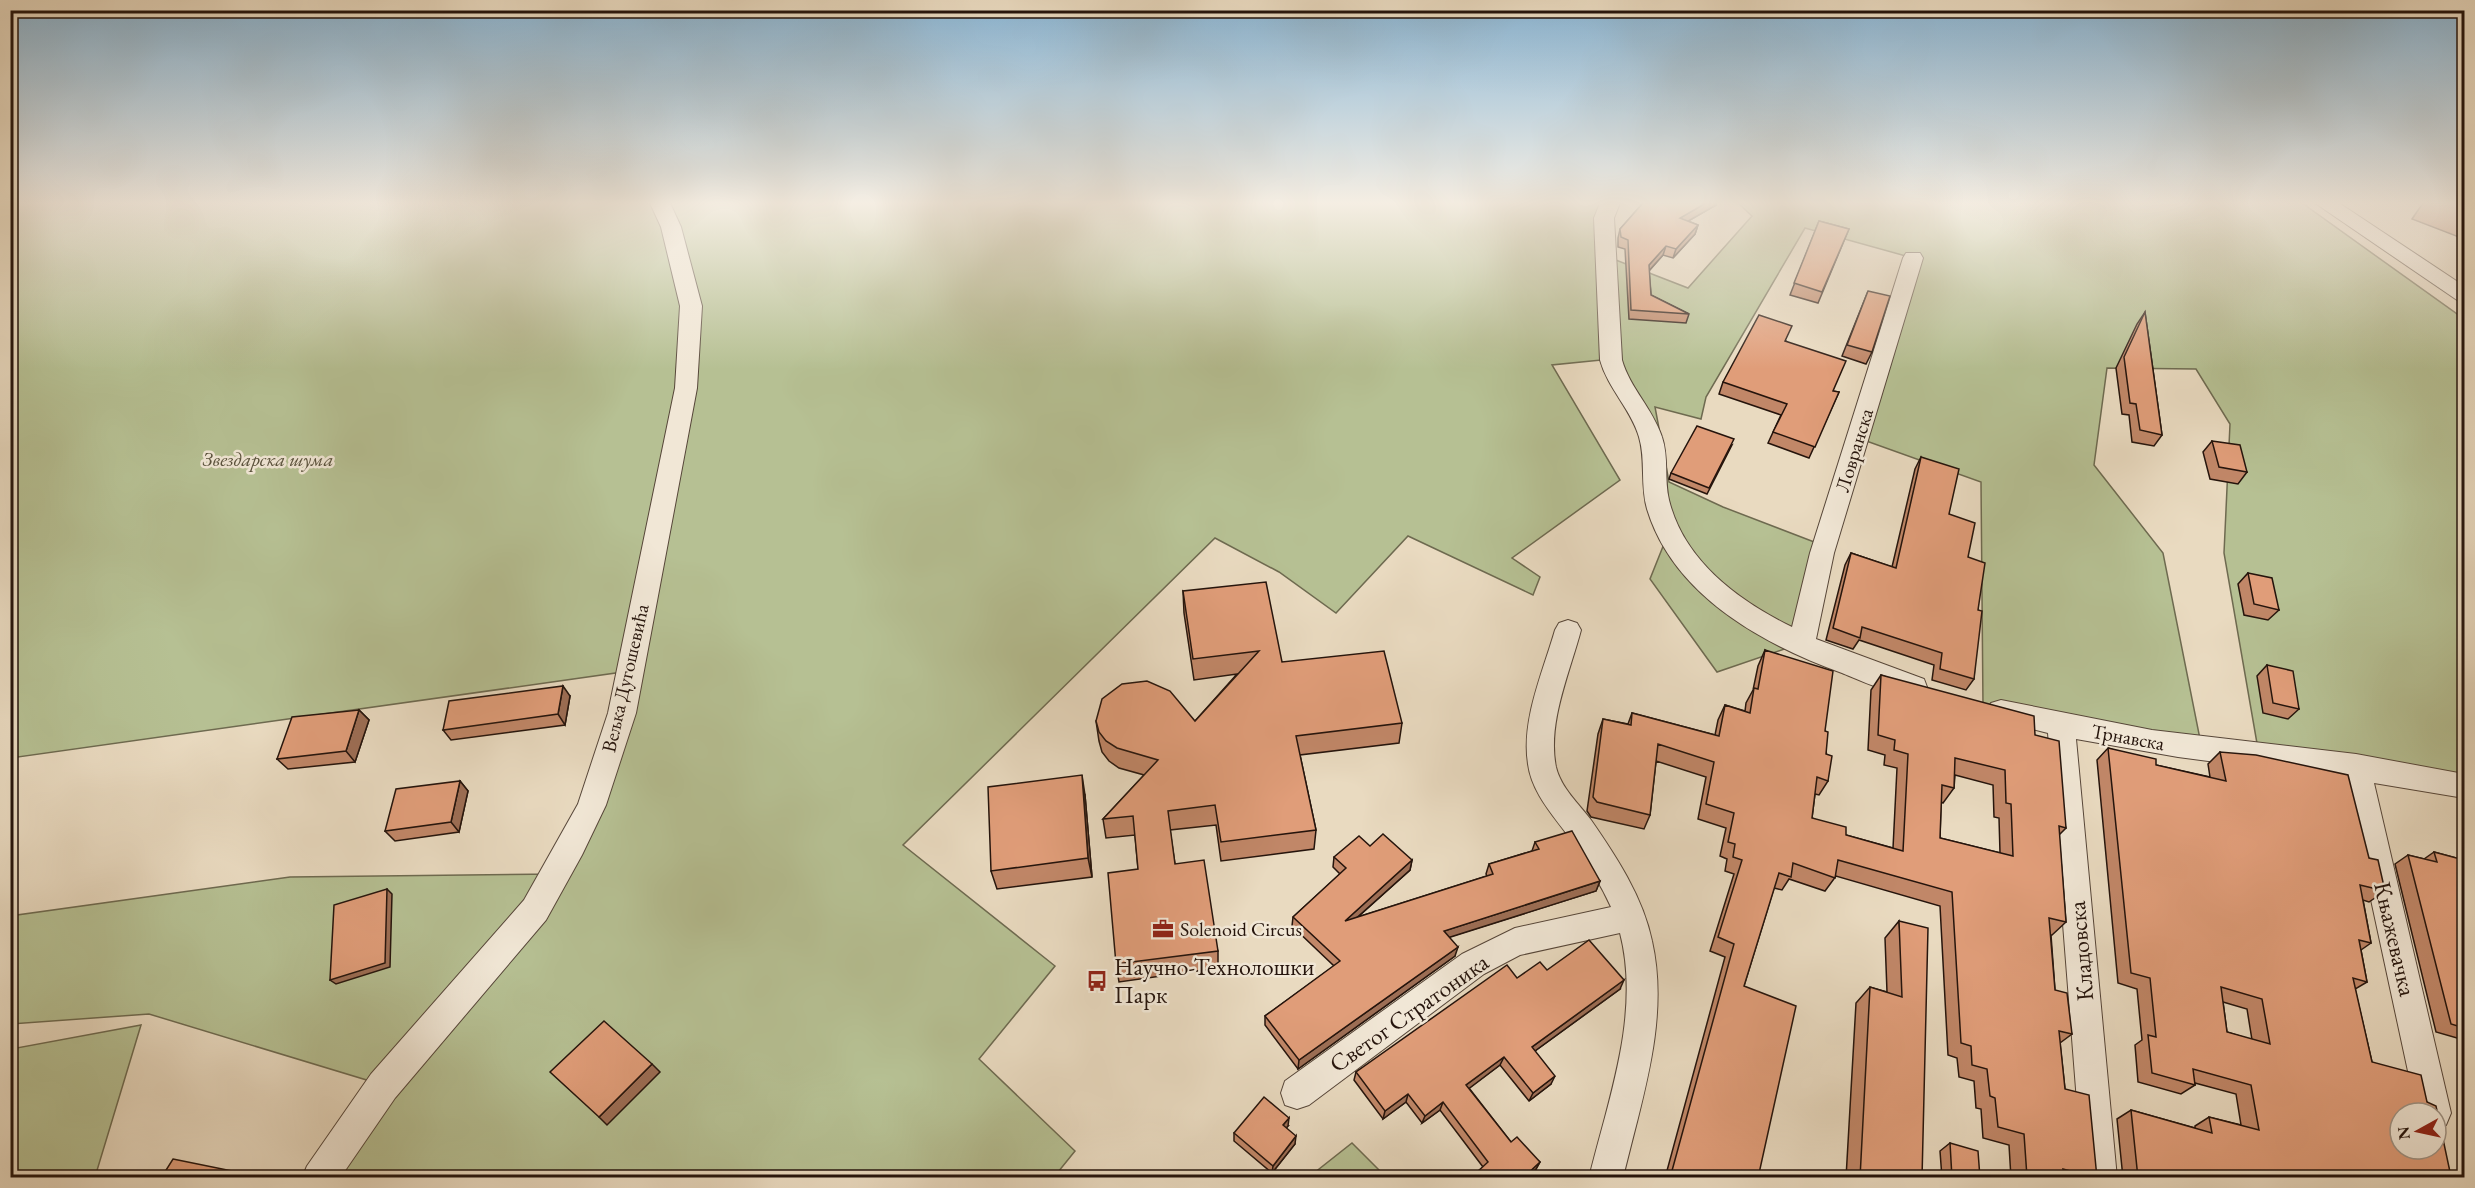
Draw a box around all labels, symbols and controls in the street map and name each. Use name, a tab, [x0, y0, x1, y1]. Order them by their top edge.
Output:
street label: Ловранска	[1829, 405, 1879, 495]
park label: Звездарска шума	[202, 446, 334, 472]
street label: Вељка Дугошевића	[595, 601, 655, 755]
street label: Трнавска	[2089, 718, 2167, 756]
street label: Књажевачка	[2367, 879, 2424, 1000]
street label: Кладовска	[2061, 899, 2100, 1002]
place label: Solenoid Circus	[1180, 916, 1302, 942]
office icon: Solenoid Circus	[1151, 917, 1175, 941]
street label: Светог Стратоника	[1323, 946, 1495, 1079]
place label: Научно-Технолошки Парк	[1114, 951, 1315, 1010]
bus stop icon: Научно-Технолошки Парк	[1085, 969, 1109, 993]
north arrow	[2388, 1101, 2448, 1161]
text: N	[2392, 1125, 2415, 1141]

